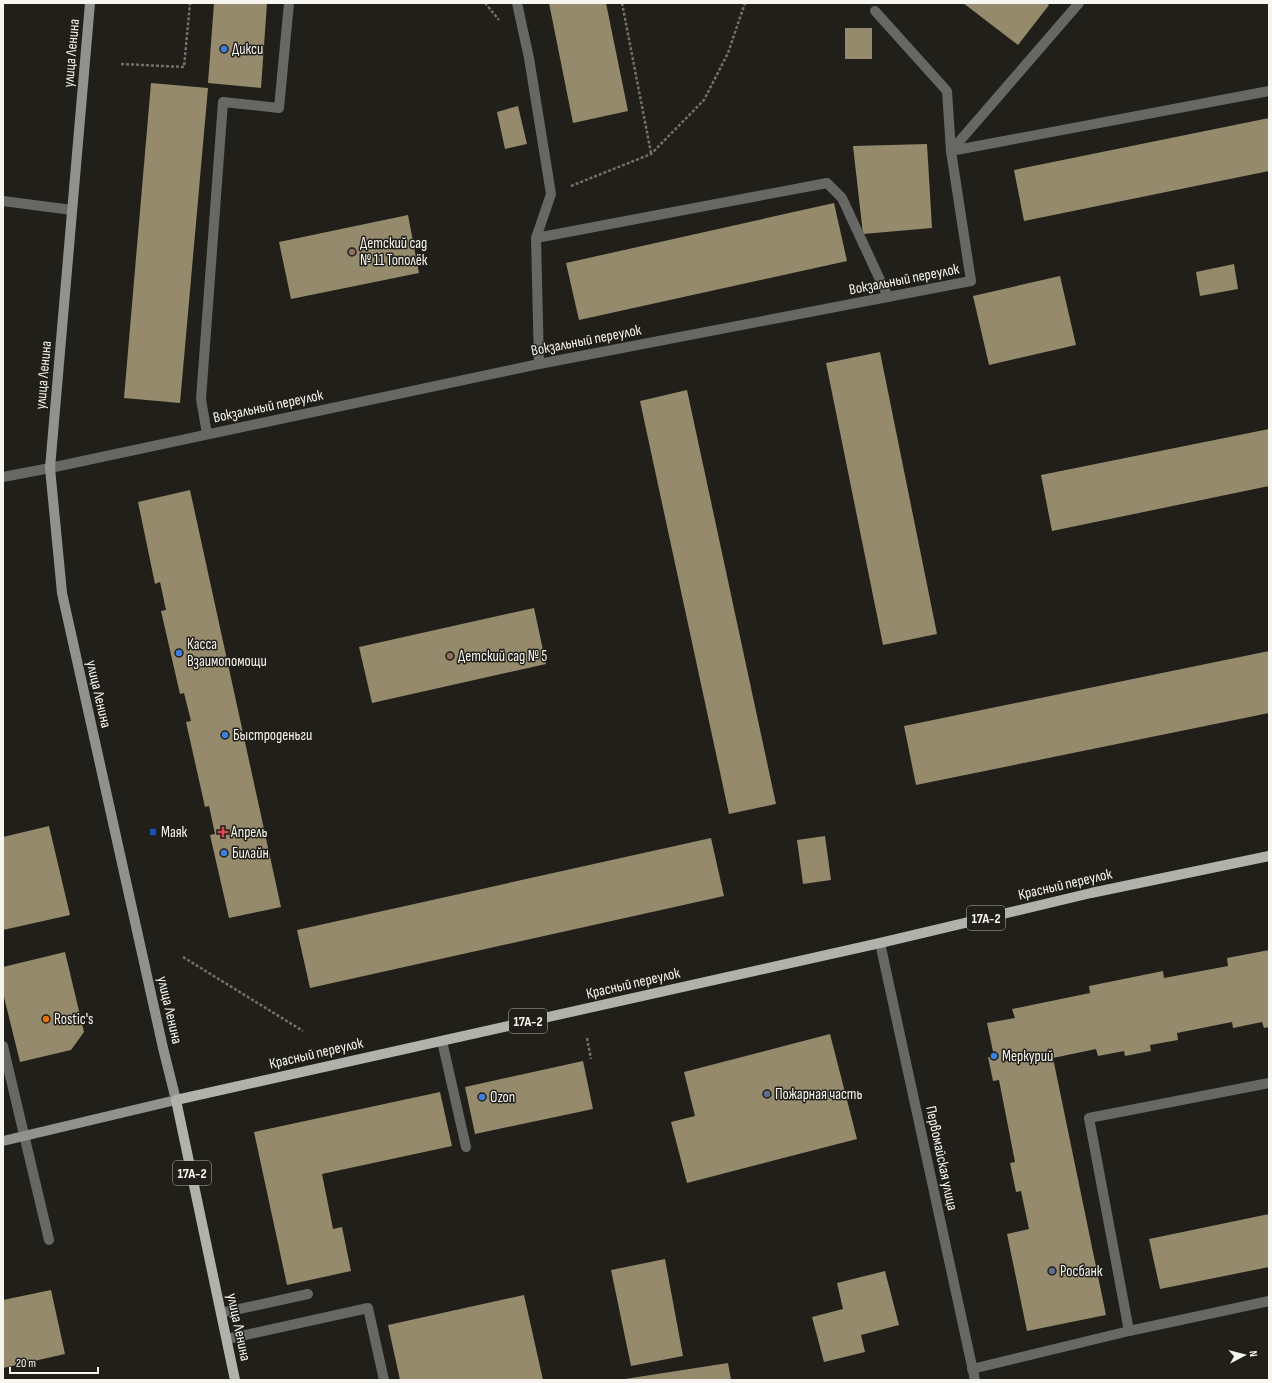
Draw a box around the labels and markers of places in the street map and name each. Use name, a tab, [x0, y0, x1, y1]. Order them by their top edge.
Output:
place label: Дикси	[232, 40, 263, 59]
marker: Дикси	[219, 44, 229, 54]
place label: Детский сад № 11 Тополёк	[360, 234, 428, 270]
marker: Детский сад № 11 Тополёк	[347, 247, 357, 257]
place label: Касса Взаимопомощи	[187, 635, 267, 671]
place label: Детский сад № 5	[458, 647, 547, 666]
marker: Касса Взаимопомощи	[174, 648, 184, 658]
marker: Детский сад № 5	[445, 651, 455, 661]
place label: Быстроденьги	[233, 726, 312, 745]
marker: Быстроденьги	[220, 730, 230, 740]
place label: Маяк	[161, 823, 188, 842]
place label: Апрель	[230, 823, 268, 842]
marker: Маяк	[148, 827, 158, 837]
marker: Апрель	[218, 827, 228, 837]
place label: Билайн	[232, 844, 269, 863]
marker: Билайн	[219, 848, 229, 858]
place label: Rostic's	[54, 1010, 93, 1029]
marker: Rostic's	[41, 1014, 51, 1024]
place label: Меркурий	[1002, 1047, 1053, 1066]
marker: Меркурий	[989, 1051, 999, 1061]
place label: Пожарная часть	[775, 1085, 862, 1104]
place label: Ozon	[490, 1088, 515, 1107]
marker: Пожарная часть	[762, 1089, 772, 1099]
marker: Ozon	[477, 1092, 487, 1102]
place label: Росбанк	[1060, 1262, 1103, 1281]
marker: Росбанк	[1047, 1266, 1057, 1276]

